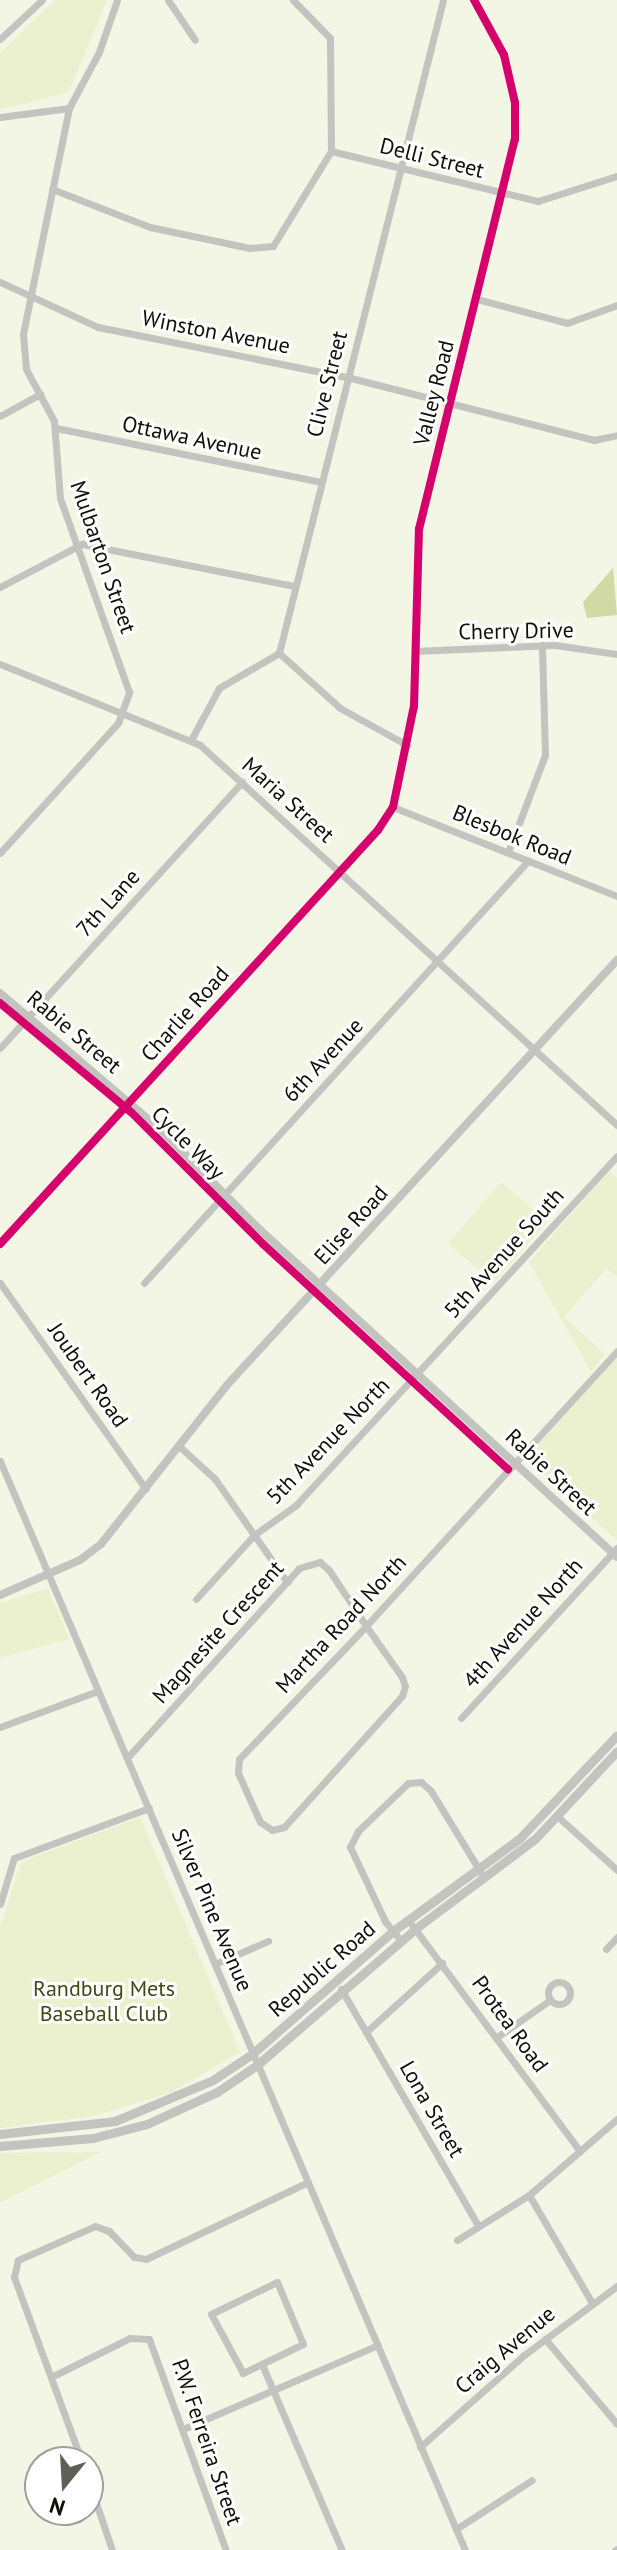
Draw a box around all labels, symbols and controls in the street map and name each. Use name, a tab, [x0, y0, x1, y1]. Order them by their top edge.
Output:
street label: Delli Street	[377, 132, 487, 184]
street label: Winston Avenue	[139, 305, 293, 359]
street label: Clive Street	[301, 328, 353, 440]
street label: Valley Road	[408, 337, 460, 449]
street label: Ottawa Avenue	[120, 410, 264, 466]
street label: Mulbarton Street	[65, 477, 141, 637]
street label: Cherry Drive	[458, 617, 574, 645]
street label: Maria Street	[237, 752, 339, 848]
street label: Blesbok Road	[448, 799, 576, 871]
street label: 7th Lane	[71, 864, 145, 942]
street label: Charlie Road	[135, 961, 235, 1067]
street label: Rabie Street	[22, 985, 126, 1079]
street label: 6th Avenue	[277, 1012, 369, 1108]
street label: Cycle Way	[146, 1101, 230, 1185]
street label: Elise Road	[309, 1180, 393, 1270]
street label: 5th Avenue South	[438, 1182, 570, 1324]
street label: Joubert Road	[42, 1318, 134, 1432]
street label: 5th Avenue North	[261, 1372, 395, 1510]
street label: Rabie Street	[500, 1423, 602, 1521]
street label: Martha Road North	[270, 1549, 412, 1699]
street label: 4th Avenue North	[458, 1552, 588, 1694]
street label: Magnesite Crescent	[147, 1555, 289, 1709]
street label: Silver Pine Avenue	[166, 1824, 258, 1996]
street label: Republic Road	[263, 1915, 381, 2023]
street label: Protea Road	[466, 1971, 554, 2077]
park label: Randburg Mets Baseball Club	[33, 1975, 175, 2026]
street label: Lona Street	[394, 2056, 470, 2162]
street label: Craig Avenue	[449, 2300, 561, 2400]
street label: P.W. Ferreira Street	[166, 2355, 248, 2529]
north arrow	[24, 2446, 104, 2526]
text: N	[46, 2491, 68, 2522]

